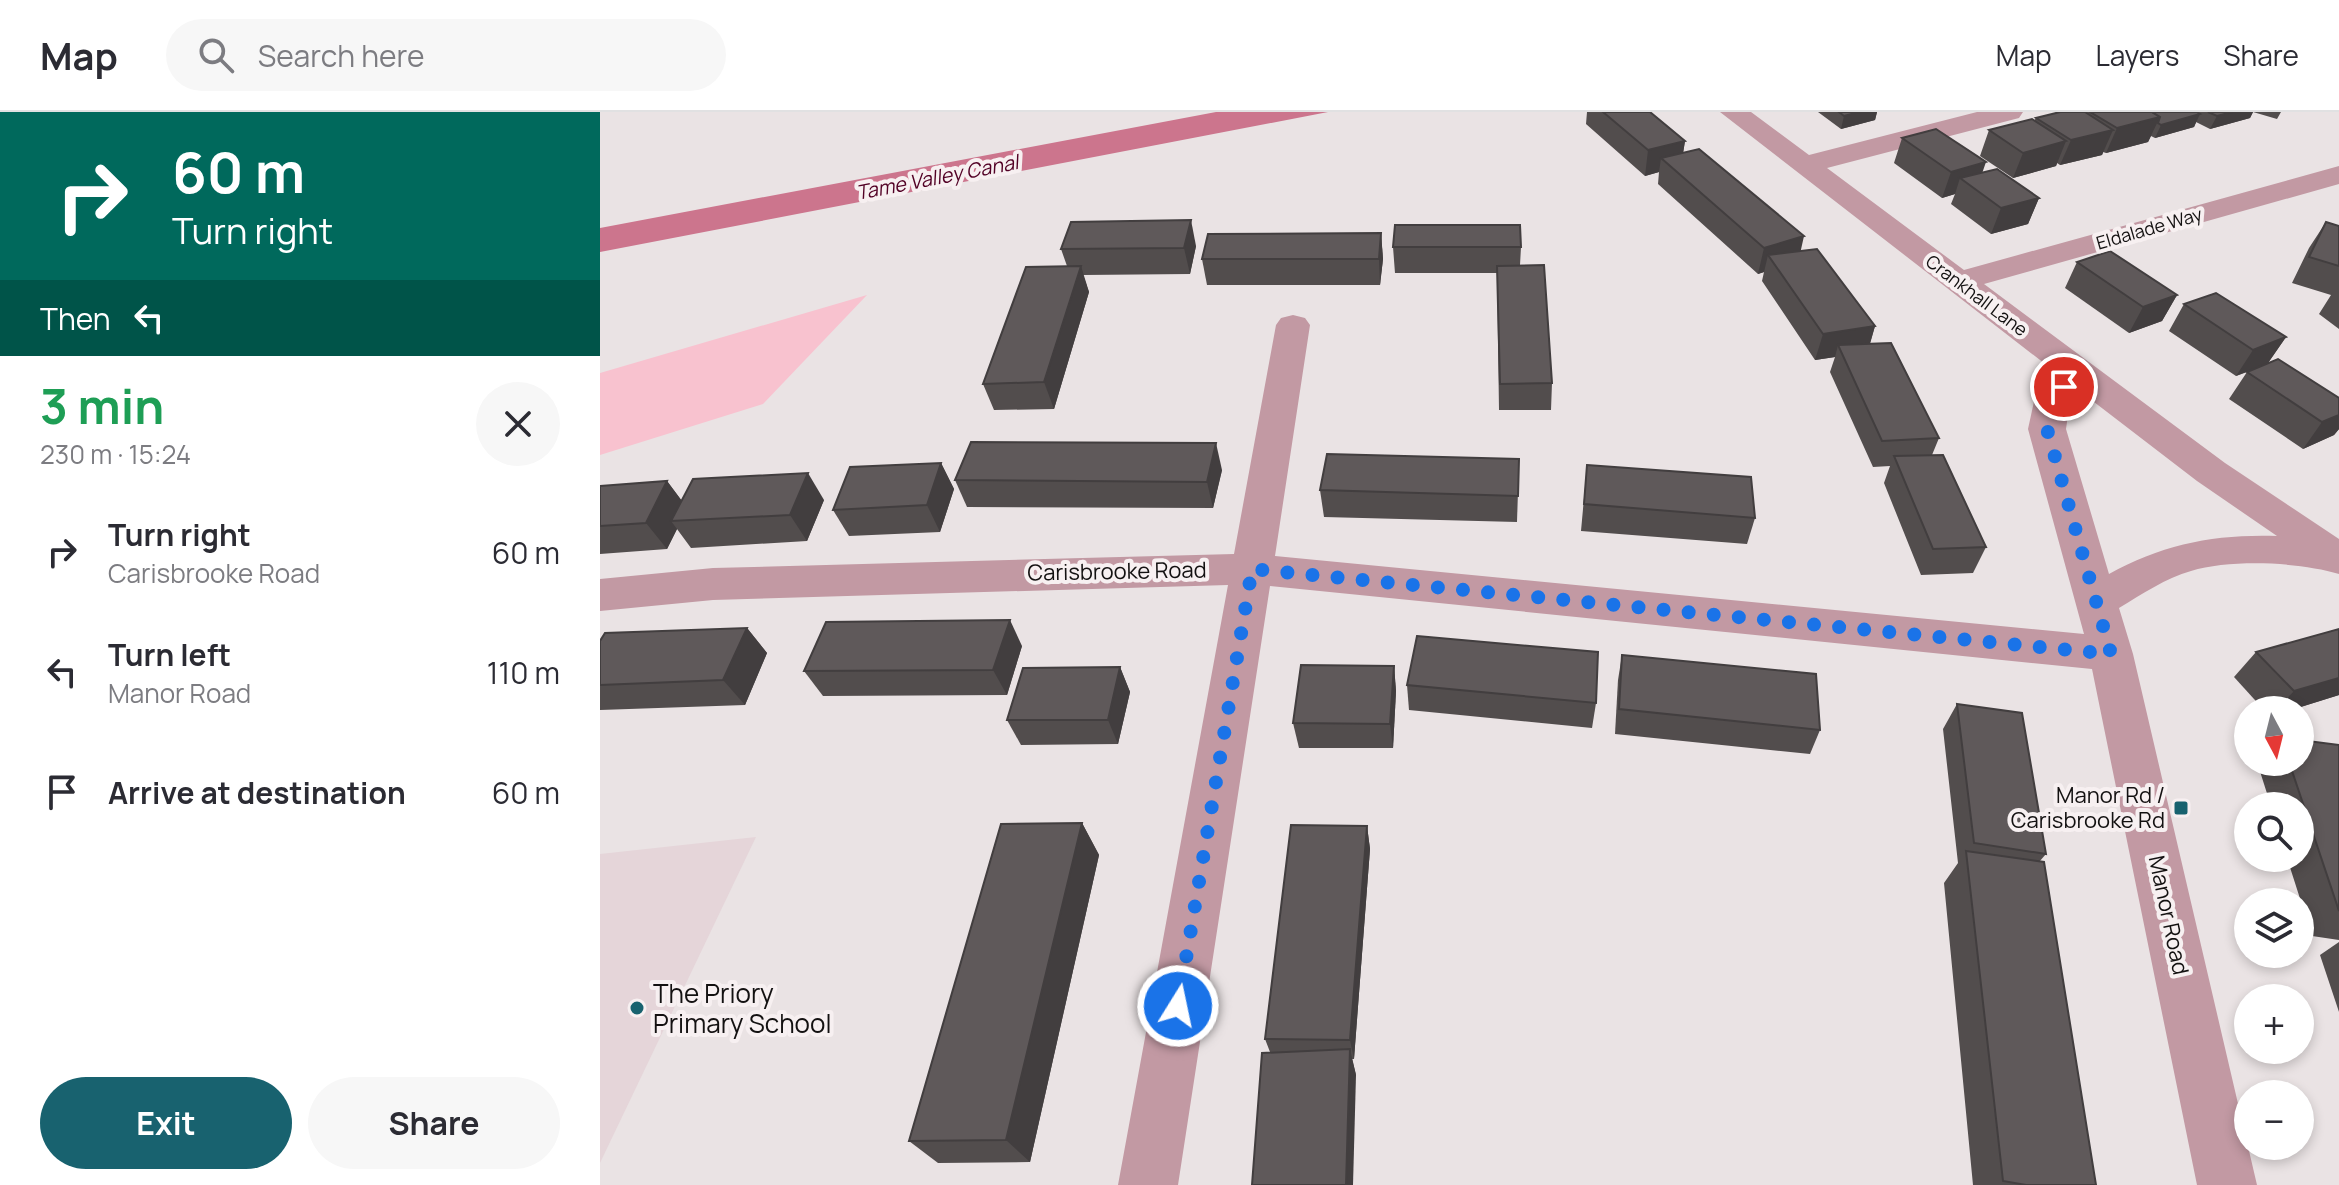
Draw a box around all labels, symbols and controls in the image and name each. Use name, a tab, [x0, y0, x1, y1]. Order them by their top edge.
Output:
search box	[166, 19, 726, 91]
text: Map	[40, 29, 118, 81]
icon: search	[194, 33, 238, 77]
text: Search here	[258, 35, 425, 76]
text: Map	[1996, 36, 2052, 74]
text: Layers	[2096, 36, 2179, 74]
text: Share	[2223, 36, 2299, 74]
text: 60 m	[172, 133, 305, 210]
icon: right	[40, 144, 144, 248]
water label: Tame Valley Canal	[853, 148, 1023, 206]
street label: Eldalade Way	[2093, 201, 2205, 255]
text: Turn right	[172, 206, 333, 255]
street label: Crankhall Lane	[1921, 249, 2033, 341]
icon: left	[127, 296, 171, 340]
text: Then	[40, 298, 111, 339]
pin	[2030, 353, 2098, 421]
icon: arrive	[2042, 365, 2086, 409]
text: 3 min	[40, 373, 164, 438]
button: close	[476, 382, 560, 466]
text: 230 m · 15:24	[40, 436, 191, 472]
text: Turn right	[108, 514, 251, 555]
icon: right	[40, 530, 84, 574]
text: 60 m	[492, 532, 560, 573]
street label: Carisbrooke Road	[1027, 554, 1207, 588]
text: Carisbrooke Road	[108, 555, 320, 591]
text: Turn left	[108, 634, 231, 675]
icon: left	[40, 650, 84, 694]
text: 110 m	[487, 652, 560, 693]
text: Manor Road	[108, 675, 251, 711]
north arrow	[2234, 696, 2314, 776]
map controls	[2234, 696, 2314, 1160]
icon: arrive	[40, 770, 84, 814]
text: Arrive at destination	[108, 772, 406, 813]
text: 60 m	[492, 772, 560, 813]
place label: Manor Rd / Carisbrooke Rd	[2011, 780, 2165, 835]
button: search	[2234, 792, 2314, 872]
marker: Manor Rd / Carisbrooke Rd	[2172, 799, 2190, 817]
street label: Manor Road	[2142, 853, 2196, 977]
button: layers	[2234, 888, 2314, 968]
position arrow	[1136, 964, 1220, 1048]
place label: The Priory Primary School	[653, 975, 831, 1041]
button: +	[2234, 984, 2314, 1064]
marker: The Priory Primary School	[628, 999, 646, 1017]
button: Exit	[40, 1077, 292, 1169]
button: Share	[308, 1077, 560, 1169]
button: −	[2234, 1080, 2314, 1160]

